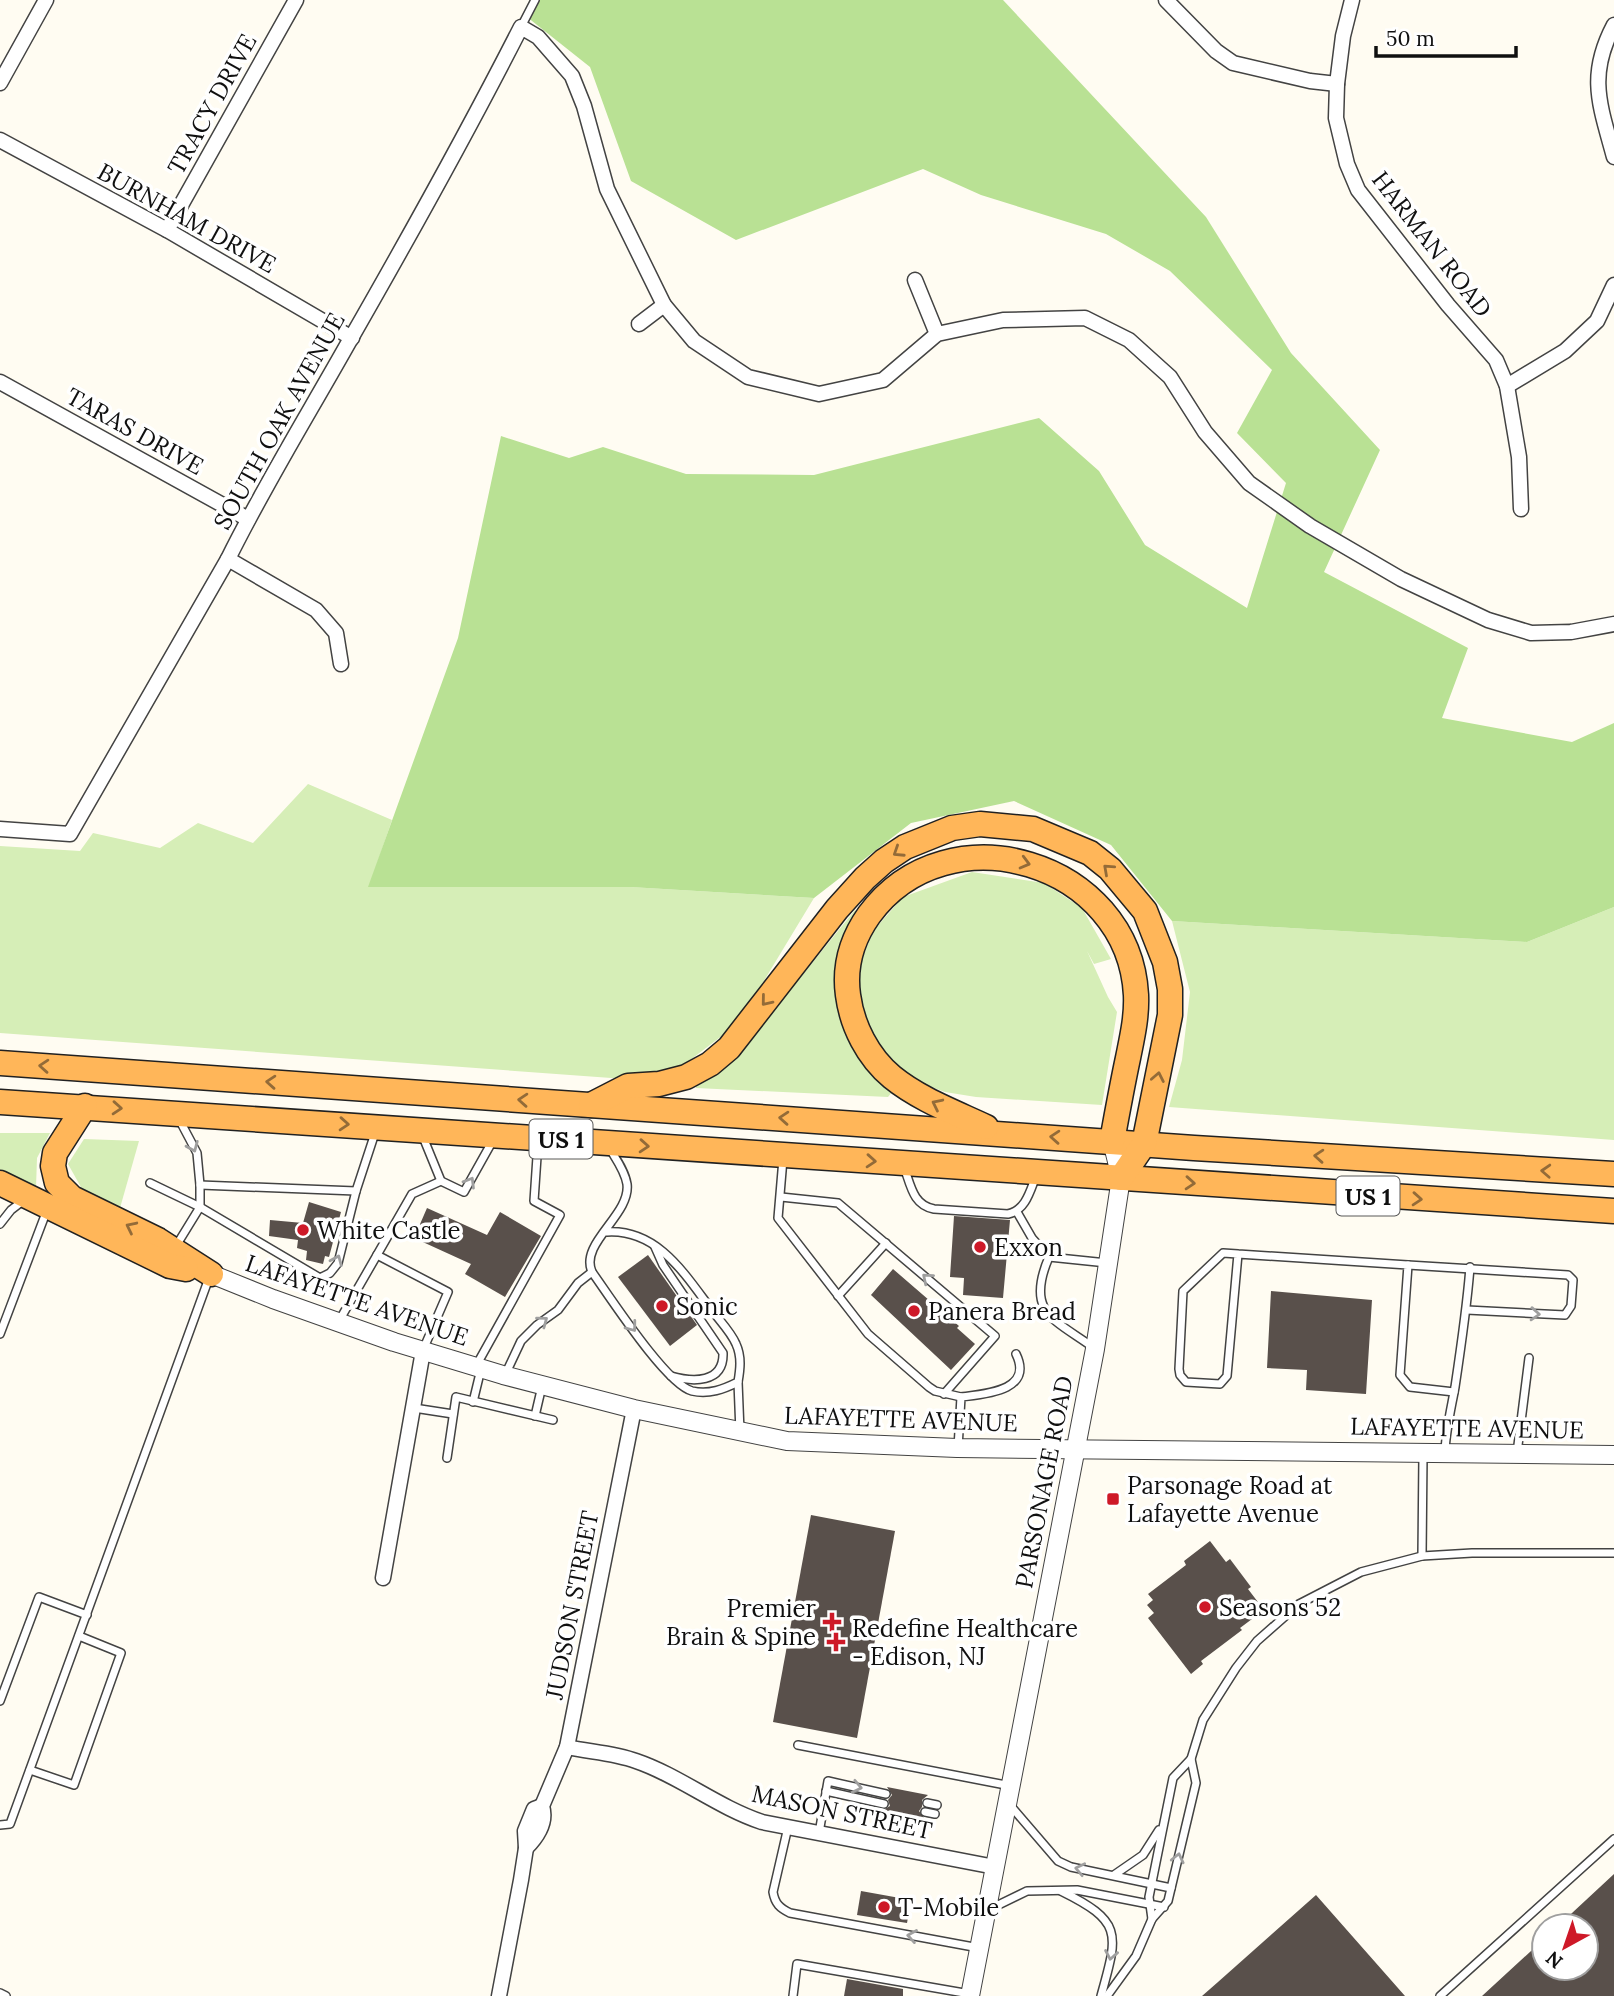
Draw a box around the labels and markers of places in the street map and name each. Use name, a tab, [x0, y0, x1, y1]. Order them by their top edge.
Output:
place label: White Castle	[317, 1215, 461, 1246]
marker: White Castle	[295, 1222, 311, 1238]
place label: Exxon	[994, 1232, 1063, 1263]
marker: Exxon	[972, 1239, 988, 1255]
place label: Sonic	[676, 1291, 738, 1322]
place label: Panera Bread	[928, 1296, 1076, 1327]
marker: Sonic	[654, 1298, 670, 1314]
marker: Panera Bread	[906, 1303, 922, 1319]
place label: Parsonage Road at Lafayette Avenue	[1127, 1470, 1333, 1529]
marker: Parsonage Road at Lafayette Avenue	[1105, 1491, 1121, 1507]
place label: Seasons 52	[1219, 1592, 1341, 1623]
place label: Premier Brain & Spine	[666, 1593, 817, 1652]
marker: Seasons 52	[1197, 1599, 1213, 1615]
marker: Premier Brain & Spine	[822, 1612, 842, 1632]
place label: Redefine Healthcare - Edison, NJ	[852, 1613, 1078, 1672]
marker: Redefine Healthcare - Edison, NJ	[826, 1632, 846, 1652]
place label: T-Mobile	[898, 1892, 999, 1923]
marker: T-Mobile	[876, 1899, 892, 1915]

